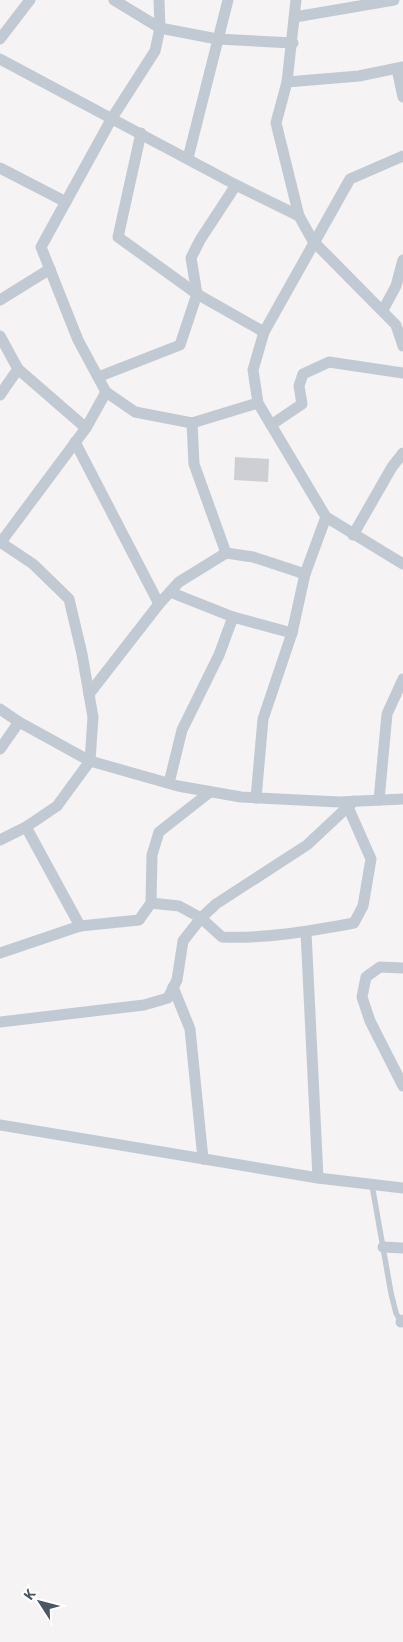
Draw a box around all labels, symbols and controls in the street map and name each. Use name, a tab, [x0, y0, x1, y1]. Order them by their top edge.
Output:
north arrow	[15, 1577, 65, 1627]
text: K	[20, 1586, 39, 1603]

